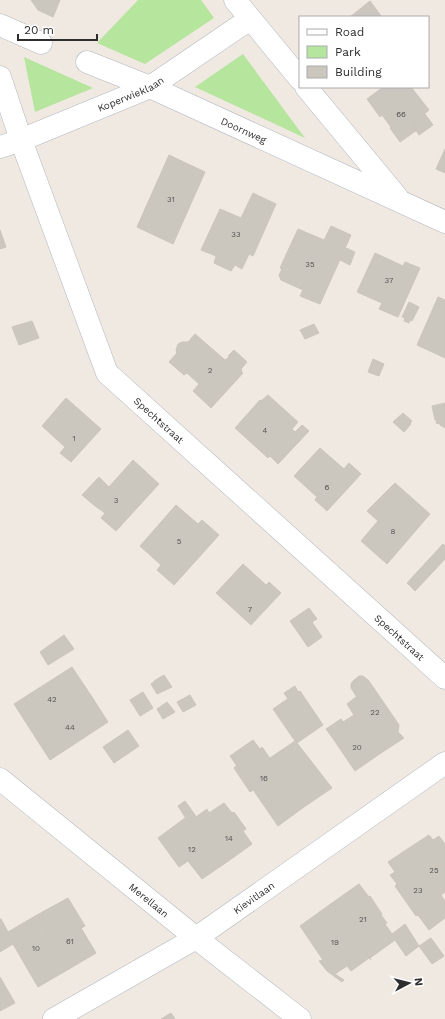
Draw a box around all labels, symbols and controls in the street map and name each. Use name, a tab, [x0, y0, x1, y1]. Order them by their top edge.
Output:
scale bar	[18, 16, 97, 42]
legend	[299, 16, 429, 88]
text: 20 m	[24, 23, 54, 37]
text: Road	[335, 25, 364, 39]
text: Park	[335, 45, 361, 59]
text: Building	[335, 65, 382, 79]
street label: Koperwieklaan	[96, 74, 166, 114]
house number: 66	[396, 110, 406, 119]
street label: Doornweg	[219, 115, 269, 146]
house number: 31	[167, 195, 175, 204]
house number: 33	[231, 230, 241, 239]
house number: 35	[305, 260, 315, 269]
house number: 37	[385, 276, 394, 285]
house number: 2	[208, 366, 213, 375]
street label: Spechtstraat	[132, 395, 187, 446]
house number: 4	[263, 426, 268, 435]
house number: 1	[72, 434, 76, 443]
house number: 6	[325, 483, 330, 492]
house number: 3	[114, 496, 119, 505]
house number: 8	[391, 527, 396, 536]
house number: 5	[177, 537, 182, 546]
house number: 7	[248, 605, 253, 614]
street label: Spechtstraat	[372, 612, 427, 663]
house number: 42	[47, 695, 57, 704]
house number: 22	[370, 708, 380, 717]
house number: 44	[65, 723, 75, 732]
house number: 20	[352, 743, 362, 752]
house number: 16	[260, 774, 268, 783]
house number: 14	[225, 834, 233, 843]
house number: 12	[188, 845, 196, 854]
house number: 25	[429, 866, 439, 875]
street label: Kievitlaan	[231, 880, 277, 916]
street label: Merellaan	[127, 881, 171, 920]
house number: 23	[413, 886, 423, 895]
house number: 21	[359, 915, 367, 924]
house number: 61	[66, 937, 74, 946]
house number: 19	[331, 938, 339, 947]
house number: 10	[32, 944, 40, 953]
north arrow	[389, 963, 429, 1003]
text: N	[411, 977, 425, 987]

